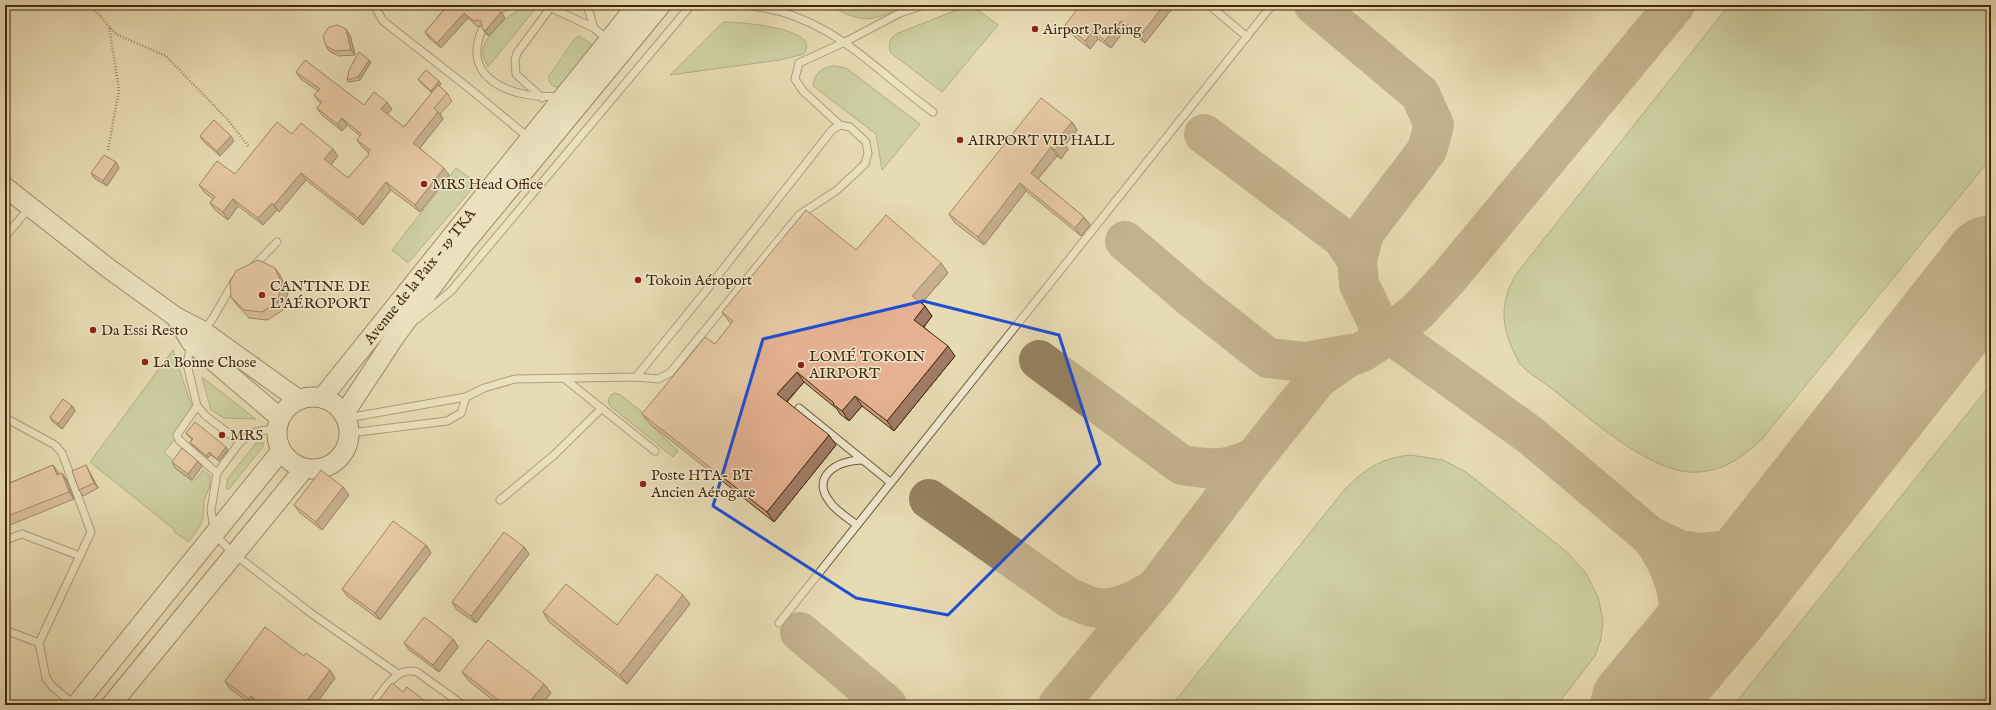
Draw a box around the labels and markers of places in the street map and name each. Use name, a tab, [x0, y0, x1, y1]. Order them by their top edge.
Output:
place label: Airport Parking	[1042, 20, 1142, 39]
marker: Airport Parking	[1030, 24, 1040, 34]
place label: AIRPORT VIP HALL	[967, 131, 1115, 150]
marker: AIRPORT VIP HALL	[955, 135, 965, 145]
place label: MRS Head Office	[432, 175, 543, 194]
marker: MRS Head Office	[419, 179, 429, 189]
place label: Tokoin Aéroport	[646, 271, 752, 290]
marker: Tokoin Aéroport	[633, 275, 643, 285]
place label: CANTINE DE L'AÉROPORT	[270, 277, 370, 313]
marker: CANTINE DE L'AÉROPORT	[257, 290, 267, 300]
place label: Da Essi Resto	[101, 321, 188, 340]
marker: Da Essi Resto	[88, 325, 98, 335]
place label: LOMÉ TOKOIN AIRPORT	[808, 347, 925, 383]
place label: La Bonne Chose	[153, 353, 257, 372]
marker: La Bonne Chose	[140, 357, 150, 367]
marker: LOMÉ TOKOIN AIRPORT	[796, 360, 806, 370]
place label: MRS	[230, 426, 263, 445]
marker: MRS	[217, 430, 227, 440]
place label: Poste HTA- BT Ancien Aérogare	[650, 466, 755, 502]
marker: Poste HTA- BT Ancien Aérogare	[638, 479, 648, 489]

